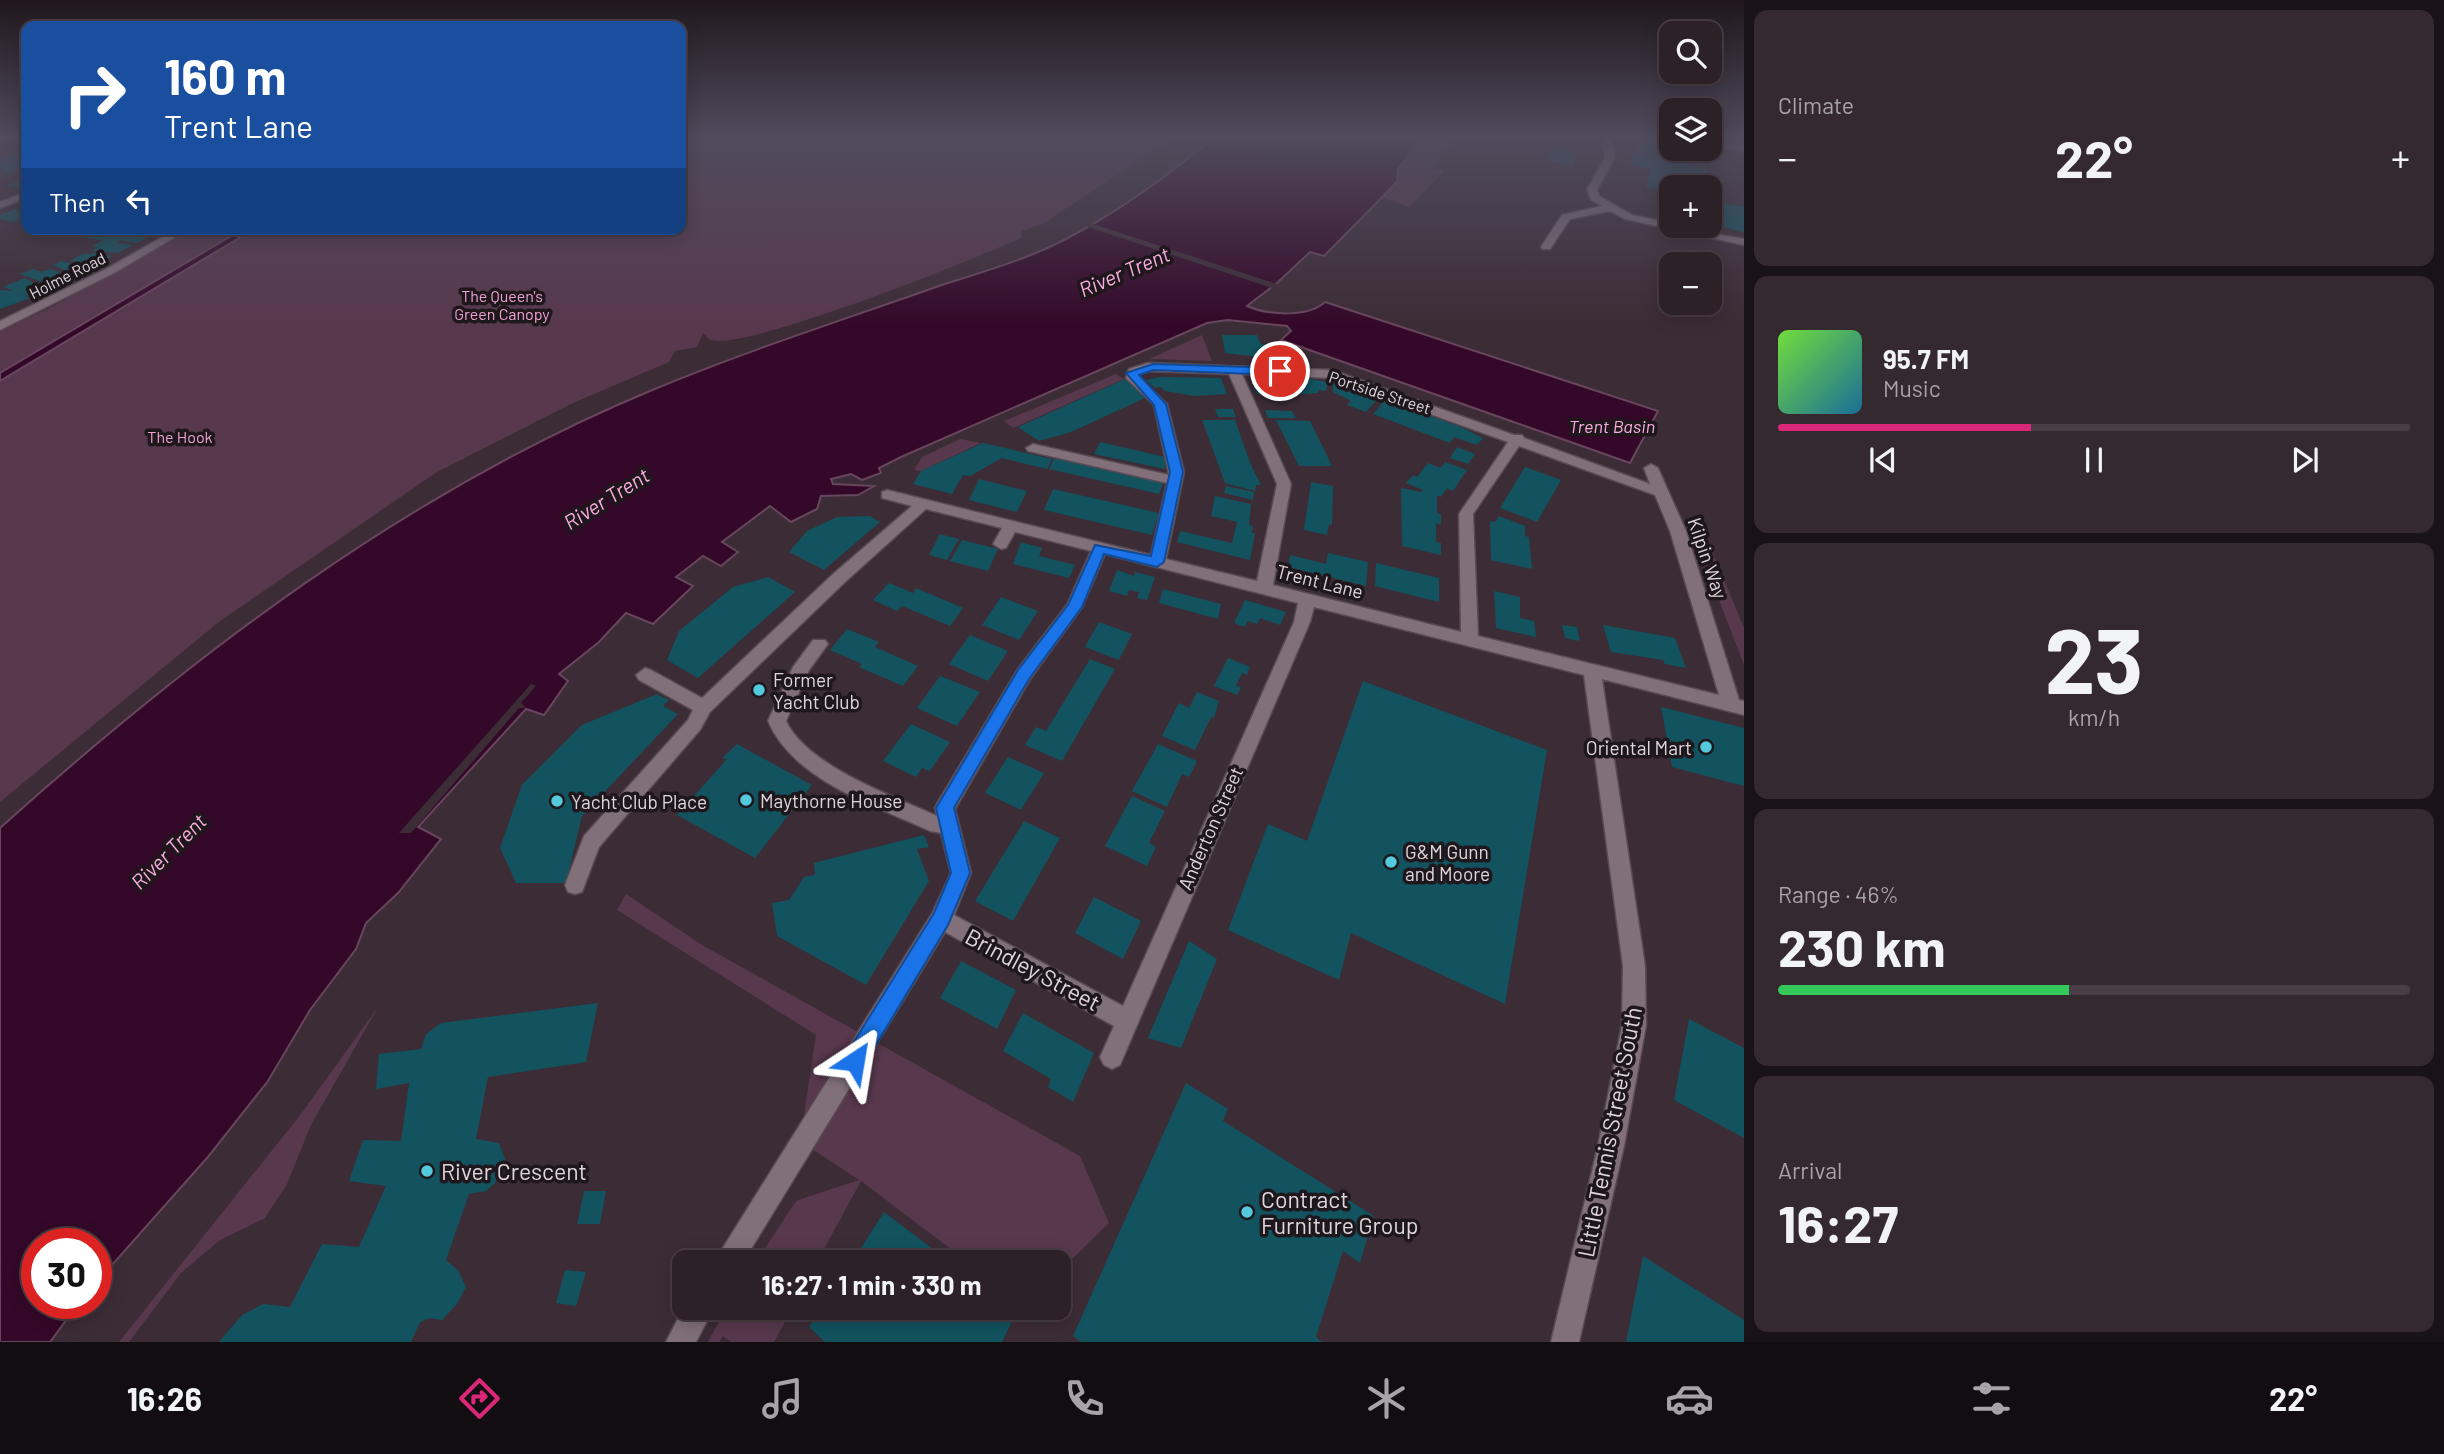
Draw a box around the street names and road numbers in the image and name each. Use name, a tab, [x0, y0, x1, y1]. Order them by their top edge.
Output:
street label: Holme Road	[26, 248, 108, 302]
street label: Portside Street	[1327, 367, 1433, 417]
street label: Kilpin Way	[1683, 514, 1733, 602]
street label: Trent Lane	[1274, 559, 1366, 603]
street label: Anderton Street	[1173, 763, 1247, 893]
street label: Brindley Street	[961, 922, 1105, 1016]
street label: Little Tennis Street South	[1571, 1004, 1647, 1260]

